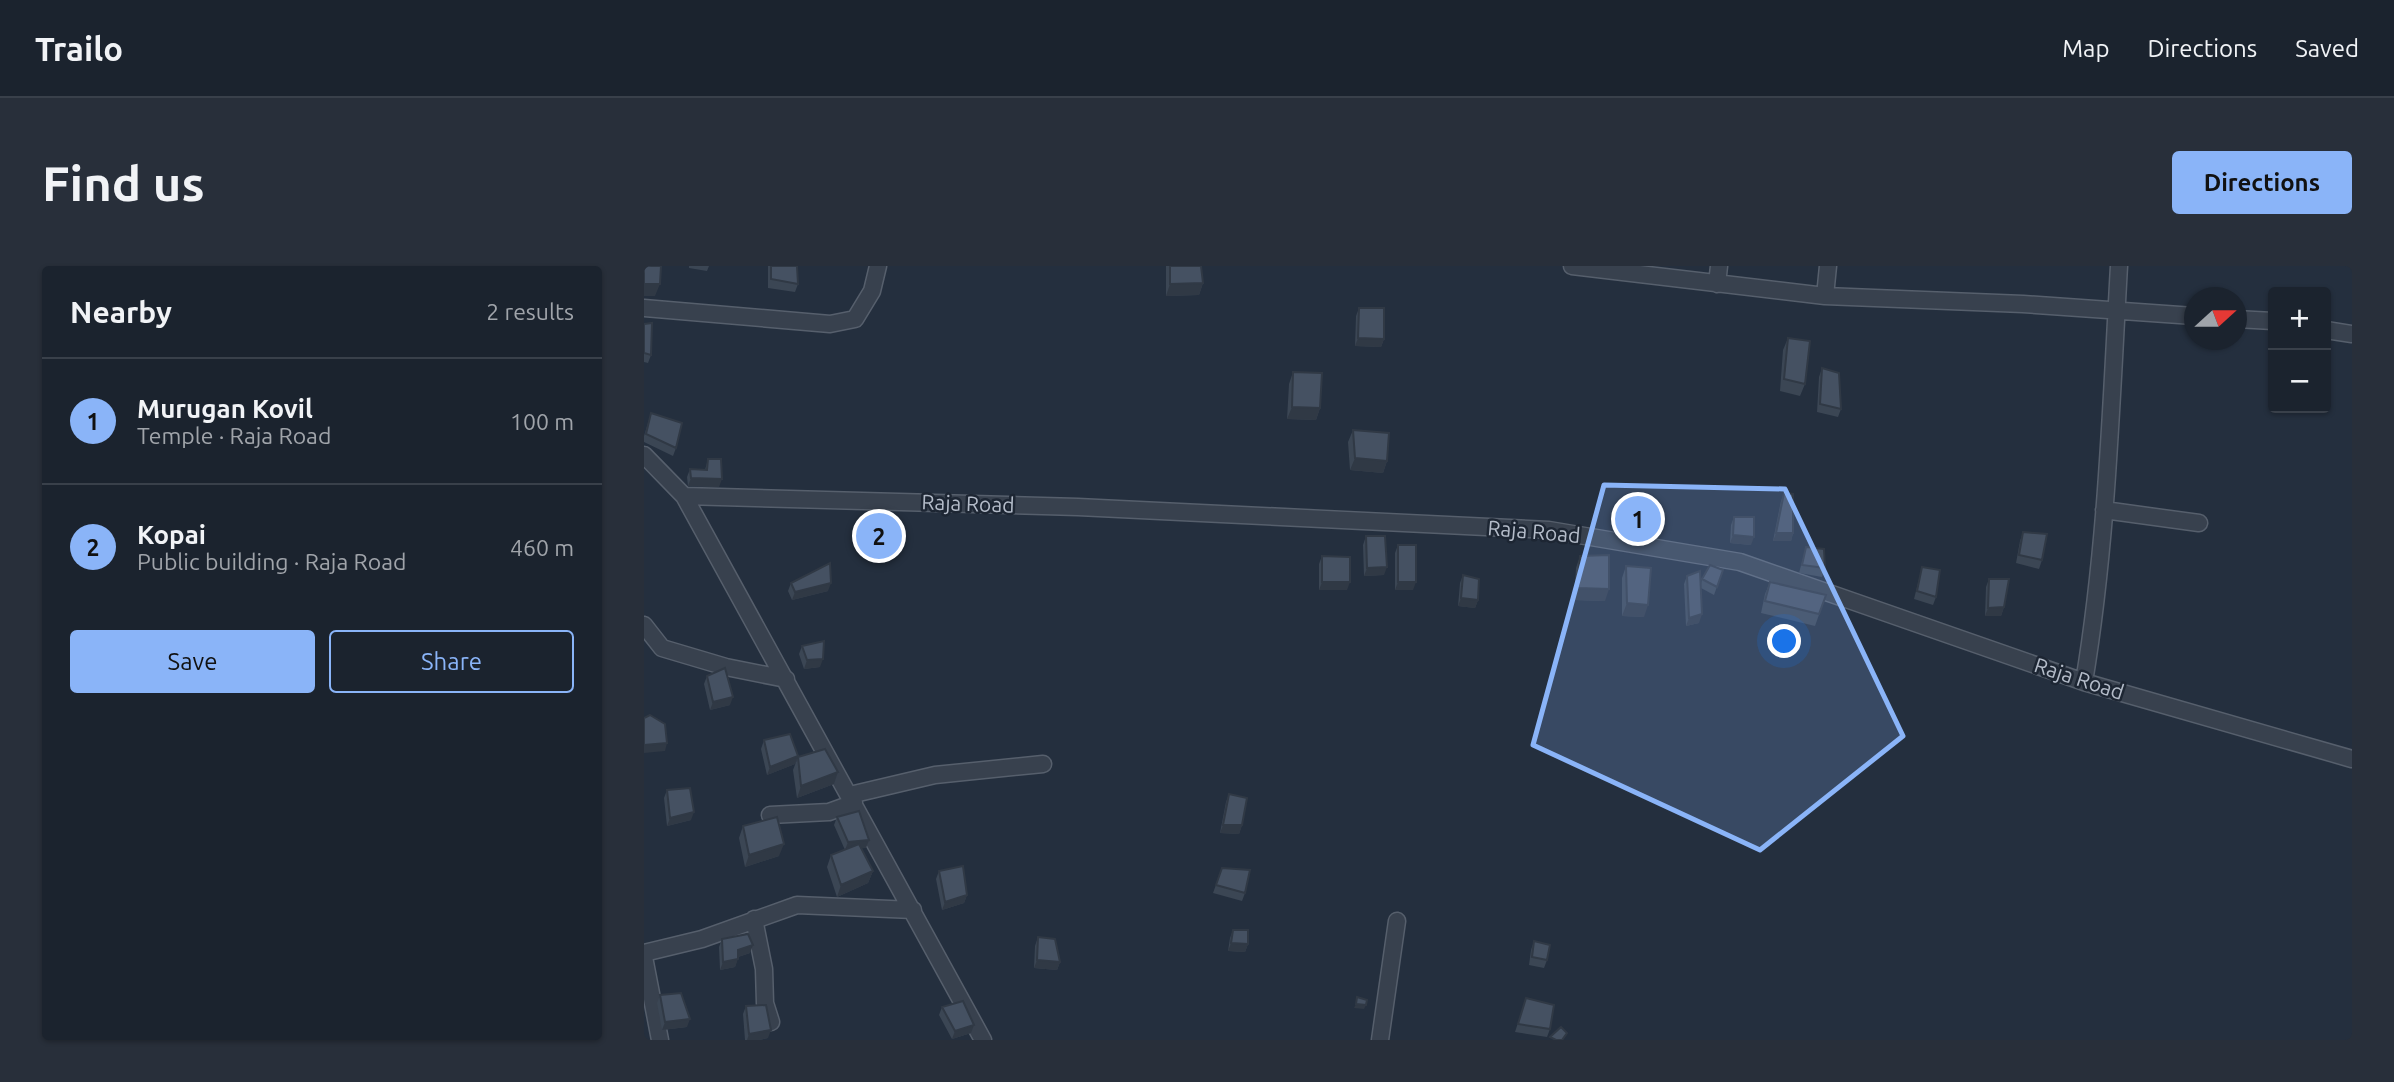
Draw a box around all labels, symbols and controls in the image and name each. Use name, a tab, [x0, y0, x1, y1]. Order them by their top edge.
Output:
text: Trailo	[35, 30, 123, 67]
text: Map	[2062, 35, 2109, 62]
text: Directions	[2147, 35, 2257, 62]
text: Saved	[2295, 35, 2359, 62]
button: Directions	[2172, 151, 2352, 214]
text: Find us	[42, 155, 205, 210]
north arrow	[2184, 287, 2247, 350]
map controls	[2268, 287, 2331, 413]
button: +	[2268, 287, 2331, 350]
text: Nearby	[70, 295, 172, 329]
text: 2 results	[486, 299, 574, 324]
button: −	[2268, 350, 2331, 413]
text: Murugan Kovil	[137, 394, 313, 423]
text: 1	[87, 409, 99, 434]
text: 100 m	[510, 409, 574, 434]
text: Temple · Raja Road	[137, 423, 331, 448]
street label: Raja Road	[921, 489, 1015, 517]
pin: 1	[1615, 493, 1661, 545]
pin: 2	[856, 510, 902, 562]
street label: Raja Road	[1487, 515, 1581, 547]
text: Kopai	[137, 520, 206, 549]
text: 2	[87, 535, 99, 560]
text: 460 m	[510, 535, 574, 560]
text: Public building · Raja Road	[137, 549, 407, 574]
your location	[1767, 624, 1801, 658]
button: Save	[70, 630, 315, 693]
button: Share	[329, 630, 574, 693]
street label: Raja Road	[2031, 652, 2127, 704]

